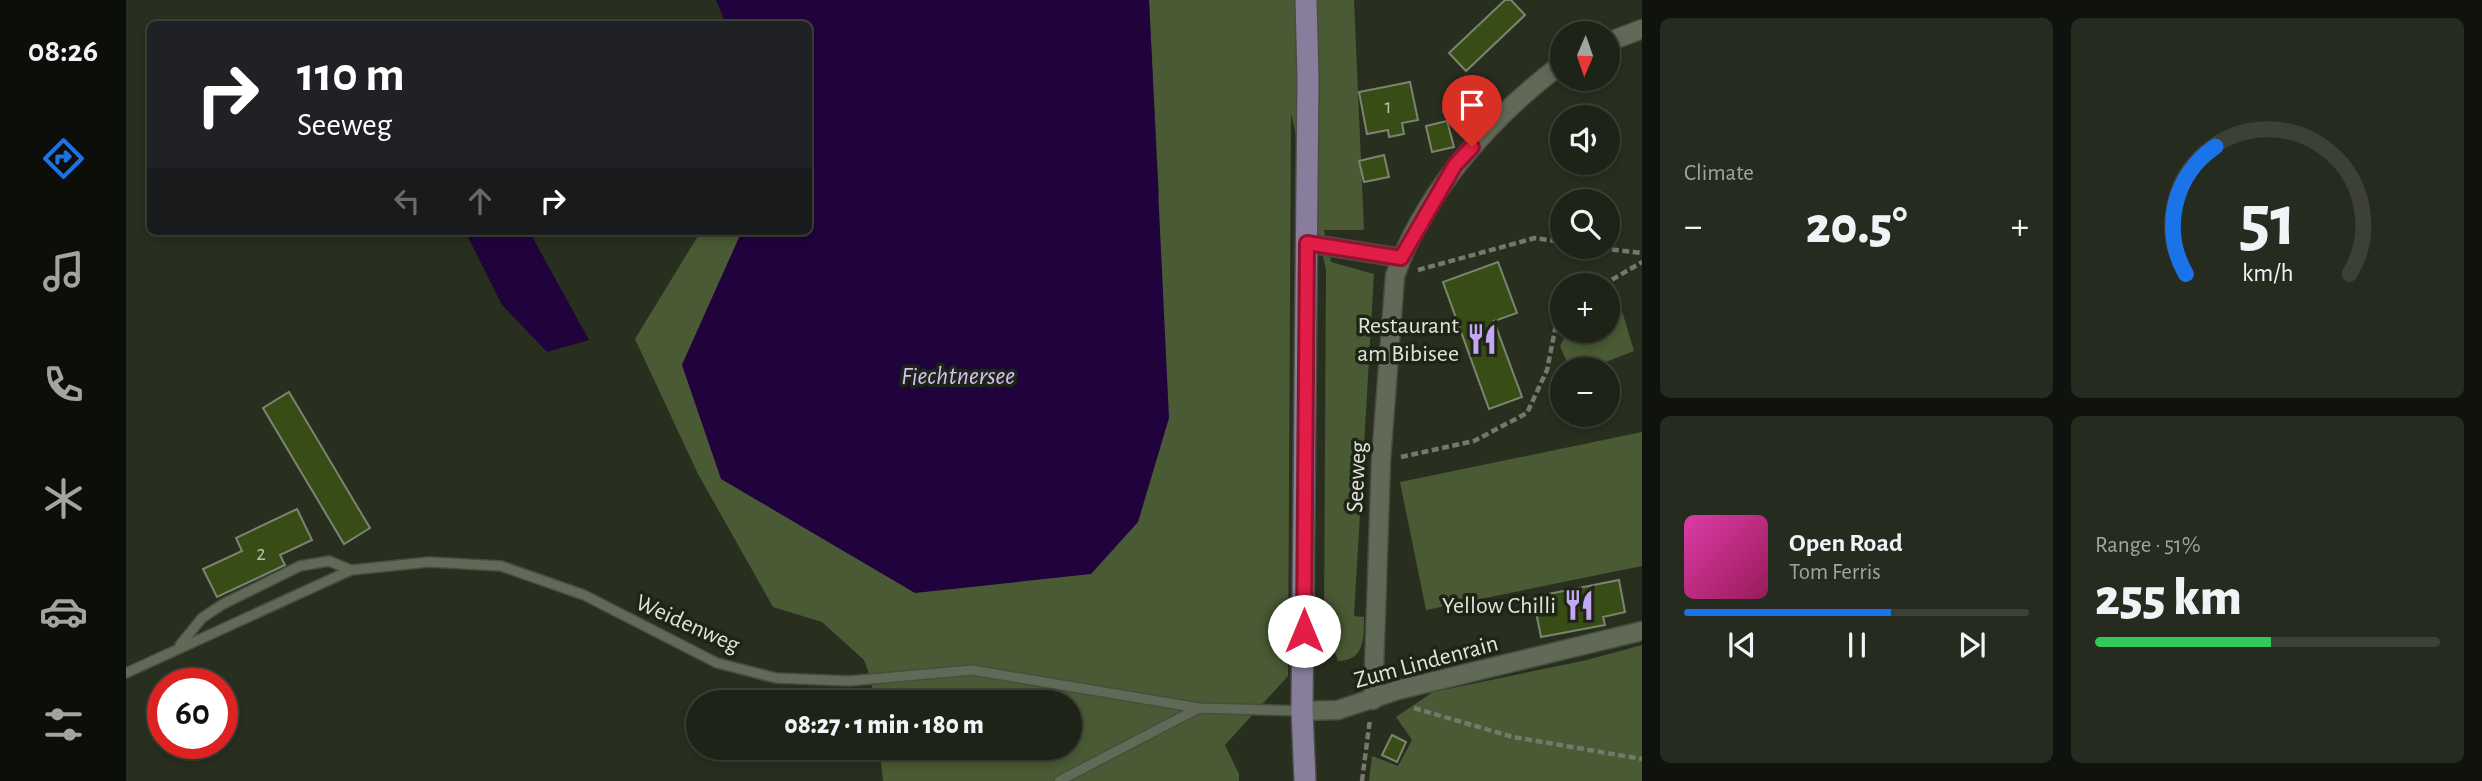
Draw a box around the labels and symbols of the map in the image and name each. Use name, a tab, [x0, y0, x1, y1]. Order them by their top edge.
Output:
north arrow	[1550, 21, 1620, 91]
pin	[1442, 75, 1502, 147]
house number: 1	[1384, 96, 1392, 117]
place label: Restaurant am Bibisee	[1357, 314, 1459, 366]
restaurant icon: Restaurant am Bibisee	[1465, 322, 1499, 356]
water label: Fiechtnersee	[901, 363, 1015, 389]
street label: Seeweg	[1343, 440, 1371, 513]
house number: 2	[256, 543, 266, 564]
restaurant icon: Yellow Chilli	[1562, 588, 1596, 622]
street label: Weidenweg	[632, 590, 743, 658]
position arrow	[1267, 594, 1341, 668]
place label: Yellow Chilli	[1442, 594, 1556, 618]
street label: Zum Lindenrain	[1352, 631, 1501, 693]
speed limit sign: 60	[147, 668, 238, 759]

